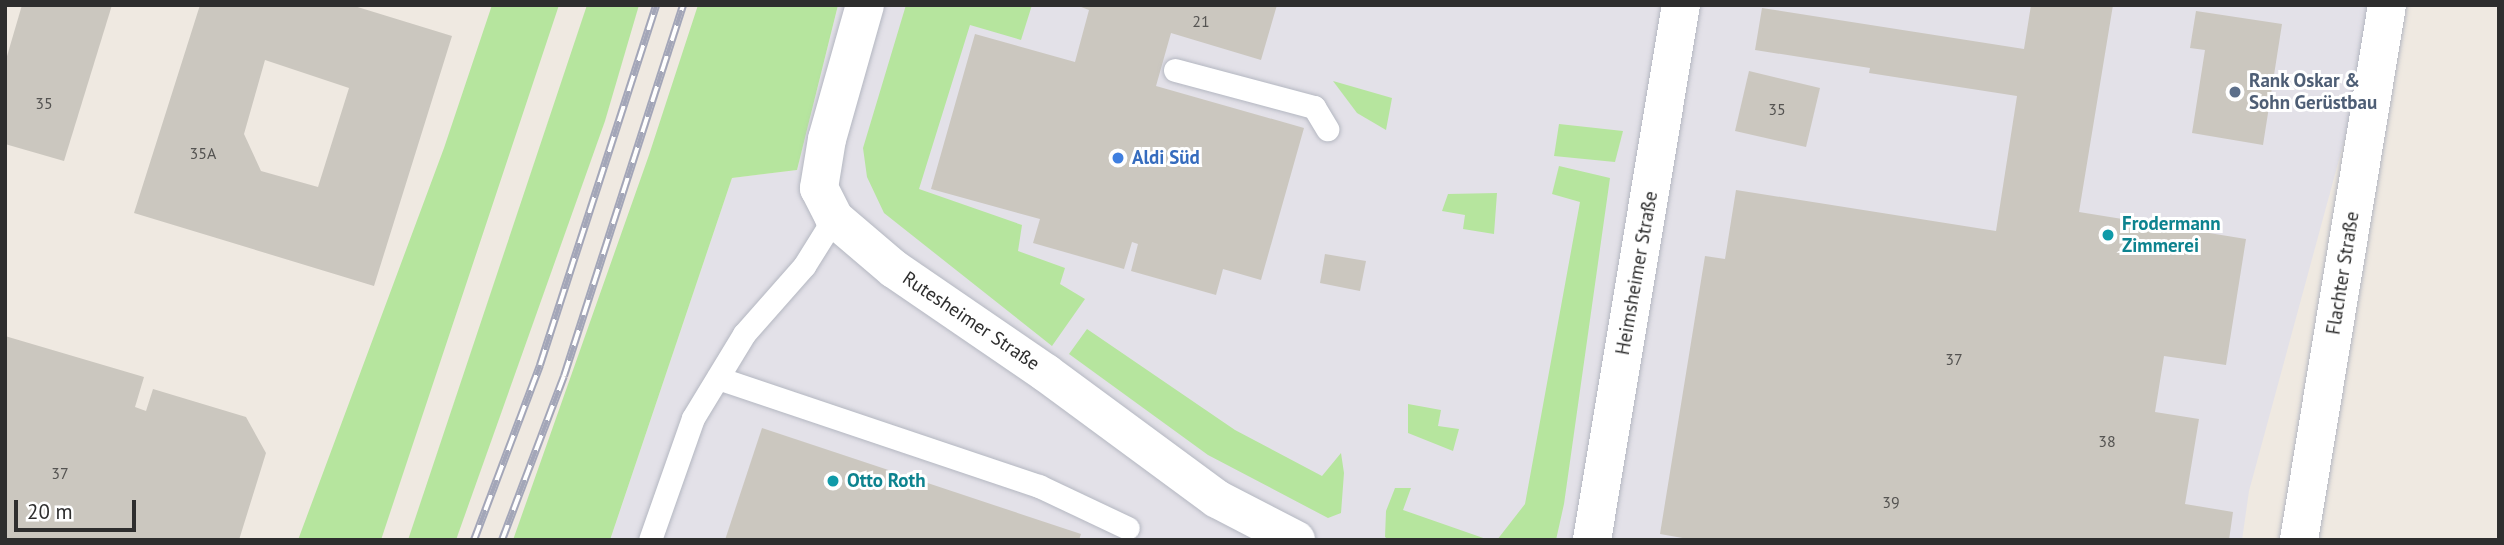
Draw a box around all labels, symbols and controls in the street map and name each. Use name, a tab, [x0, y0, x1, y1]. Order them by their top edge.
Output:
house number: 21	[1192, 11, 1210, 31]
place label: Rank Oskar & Sohn Gerüstbau	[2249, 70, 2377, 114]
marker: Rank Oskar & Sohn Gerüstbau	[2227, 84, 2243, 100]
house number: 35	[35, 93, 53, 113]
house number: 35	[1768, 99, 1786, 119]
house number: 35A	[190, 143, 216, 163]
place label: Aldi Süd	[1132, 147, 1200, 169]
marker: Aldi Süd	[1110, 150, 1126, 166]
street label: Heimsheimer Straße	[1611, 189, 1663, 357]
street label: Flachter Straße	[2322, 210, 2364, 336]
place label: Frodermann Zimmerei	[2122, 213, 2221, 257]
marker: Frodermann Zimmerei	[2100, 227, 2116, 243]
street label: Rutesheimer Straße	[898, 267, 1044, 375]
house number: 37	[1945, 349, 1963, 369]
house number: 38	[2098, 431, 2116, 451]
house number: 37	[51, 463, 69, 483]
place label: Otto Roth	[847, 470, 925, 492]
marker: Otto Roth	[825, 473, 841, 489]
scale bar	[18, 486, 140, 530]
house number: 39	[1882, 492, 1900, 512]
text: 20 m	[27, 498, 73, 525]

